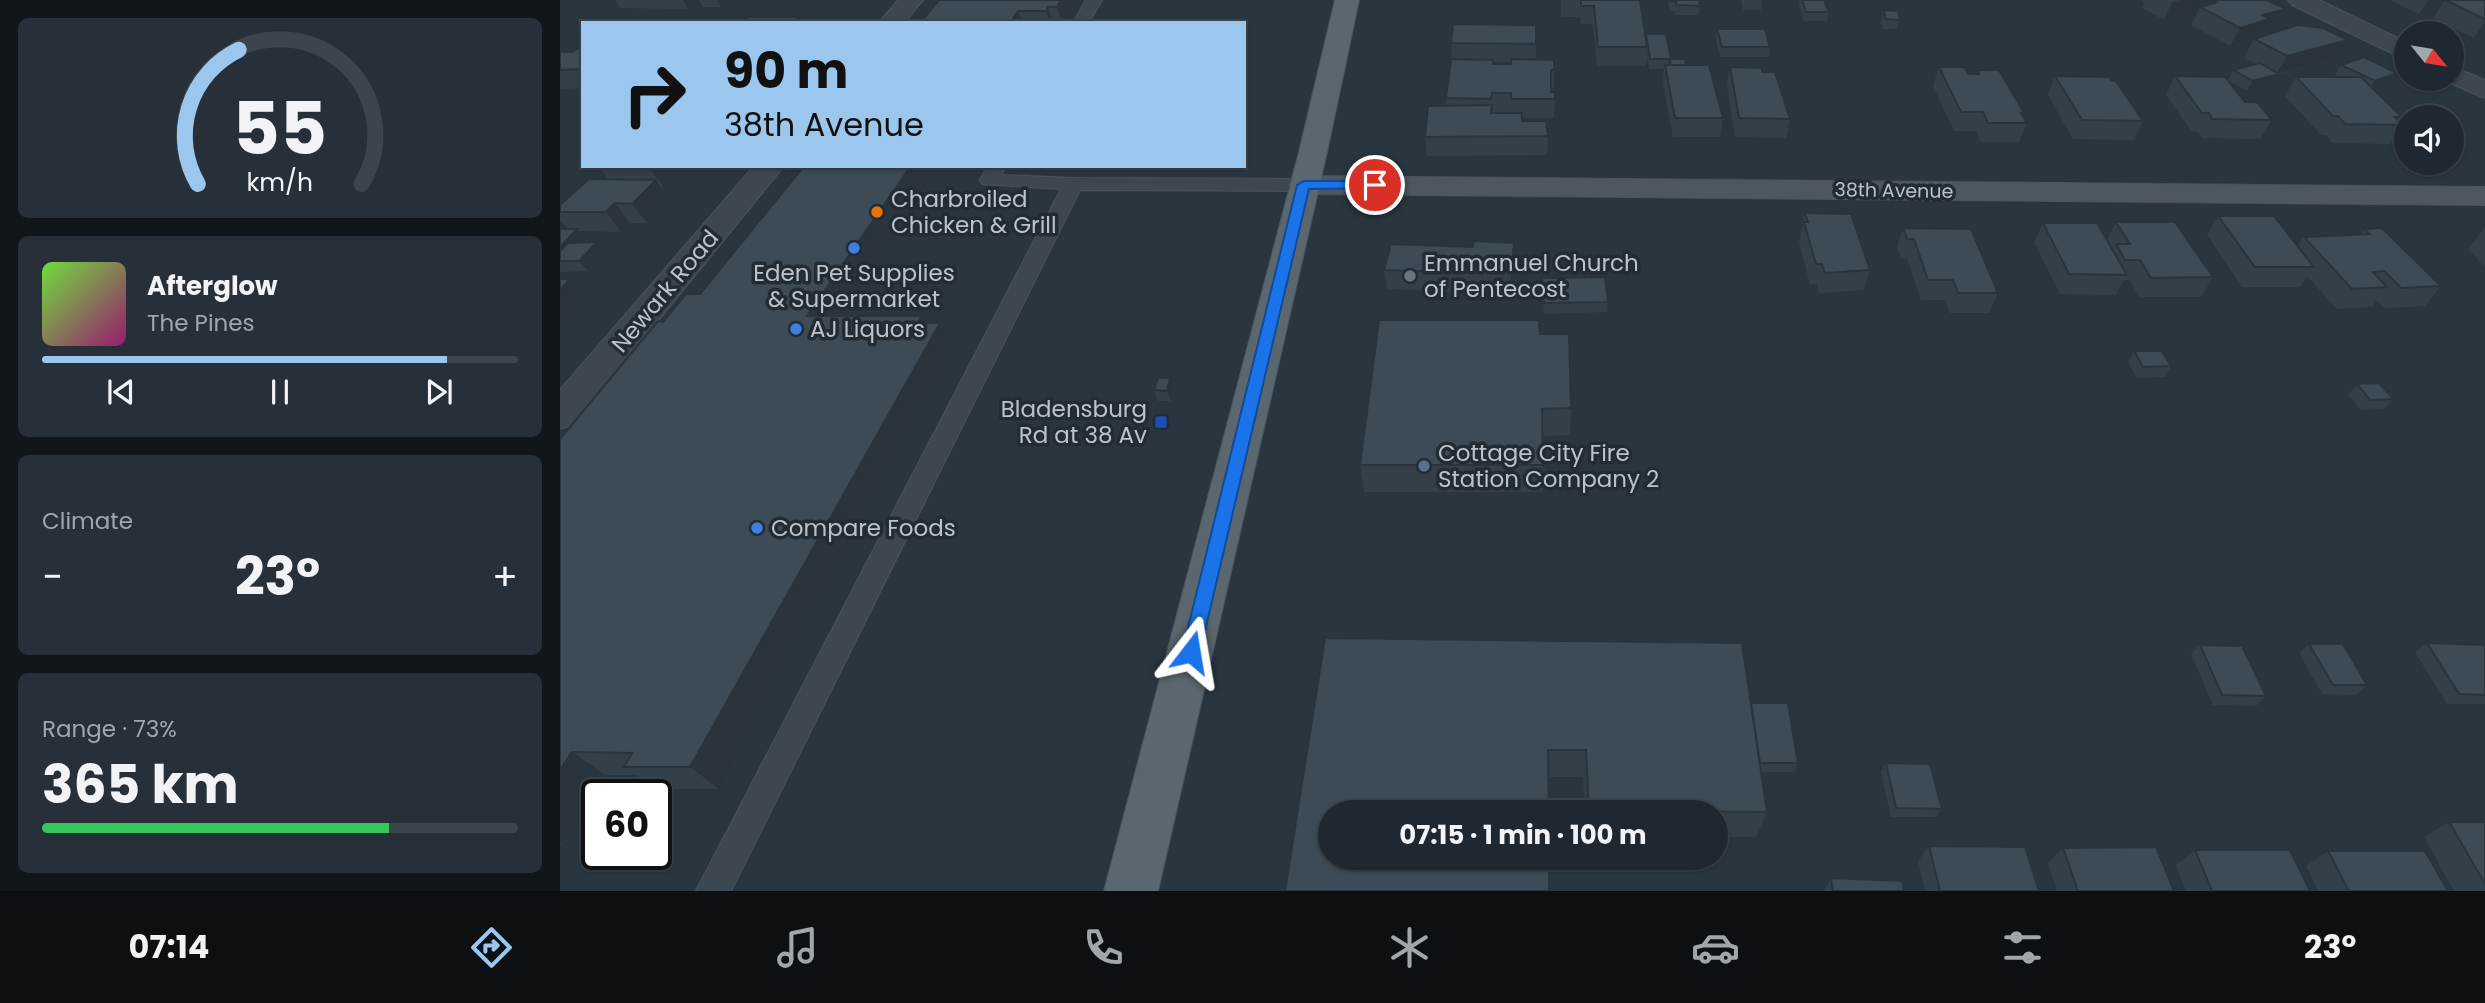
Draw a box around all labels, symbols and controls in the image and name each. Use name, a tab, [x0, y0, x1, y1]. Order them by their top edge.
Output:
north arrow	[2394, 21, 2464, 91]
map controls	[2394, 21, 2464, 175]
text: 90 m	[724, 37, 848, 105]
icon: right	[609, 49, 700, 140]
text: 55	[233, 79, 327, 180]
text: 38th Avenue	[724, 102, 924, 147]
button: sound	[2394, 105, 2464, 175]
pin	[1345, 155, 1405, 215]
text: km/h	[247, 165, 313, 200]
icon: arrive	[1356, 166, 1394, 204]
street label: 38th Avenue	[1834, 176, 1954, 205]
place label: Charbroiled Chicken & Grill	[891, 183, 1057, 241]
marker: Charbroiled Chicken & Grill	[869, 204, 885, 220]
street label: Newark Road	[604, 223, 726, 359]
marker: Eden Pet Supplies & Supermarket	[846, 240, 862, 256]
place label: Emmanuel Church of Pentecost	[1424, 247, 1639, 305]
place label: Eden Pet Supplies & Supermarket	[753, 257, 955, 315]
text: Afterglow	[147, 268, 278, 304]
marker: Emmanuel Church of Pentecost	[1402, 268, 1418, 284]
text: The Pines	[147, 307, 255, 339]
place label: AJ Liquors	[810, 313, 925, 345]
marker: AJ Liquors	[788, 321, 804, 337]
icon: previous	[102, 373, 140, 411]
icon: pause	[261, 373, 299, 411]
icon: next	[420, 373, 458, 411]
place label: Bladensburg Rd at 38 Av	[1001, 393, 1147, 451]
marker: Bladensburg Rd at 38 Av	[1153, 414, 1169, 430]
place label: Cottage City Fire Station Company 2	[1438, 437, 1659, 495]
marker: Cottage City Fire Station Company 2	[1416, 458, 1432, 474]
text: Climate	[42, 505, 133, 537]
place label: Compare Foods	[771, 512, 956, 544]
marker: Compare Foods	[749, 520, 765, 536]
text: 23°	[235, 540, 320, 613]
text: −	[42, 550, 63, 603]
text: +	[492, 550, 518, 603]
position arrow	[1154, 615, 1228, 689]
text: Range · 73%	[42, 713, 177, 745]
text: 365 km	[42, 748, 239, 821]
speed limit sign: 60	[581, 779, 672, 870]
text: 07:15 · 1 min · 100 m	[1399, 817, 1647, 853]
icon: directions	[467, 923, 516, 972]
icon: music	[773, 923, 822, 972]
icon: phone	[1079, 923, 1128, 972]
icon: climate	[1385, 923, 1434, 972]
icon: car	[1691, 923, 1740, 972]
icon: filters	[1998, 923, 2047, 972]
text: 07:14	[129, 924, 209, 969]
text: 23°	[2304, 924, 2356, 969]

